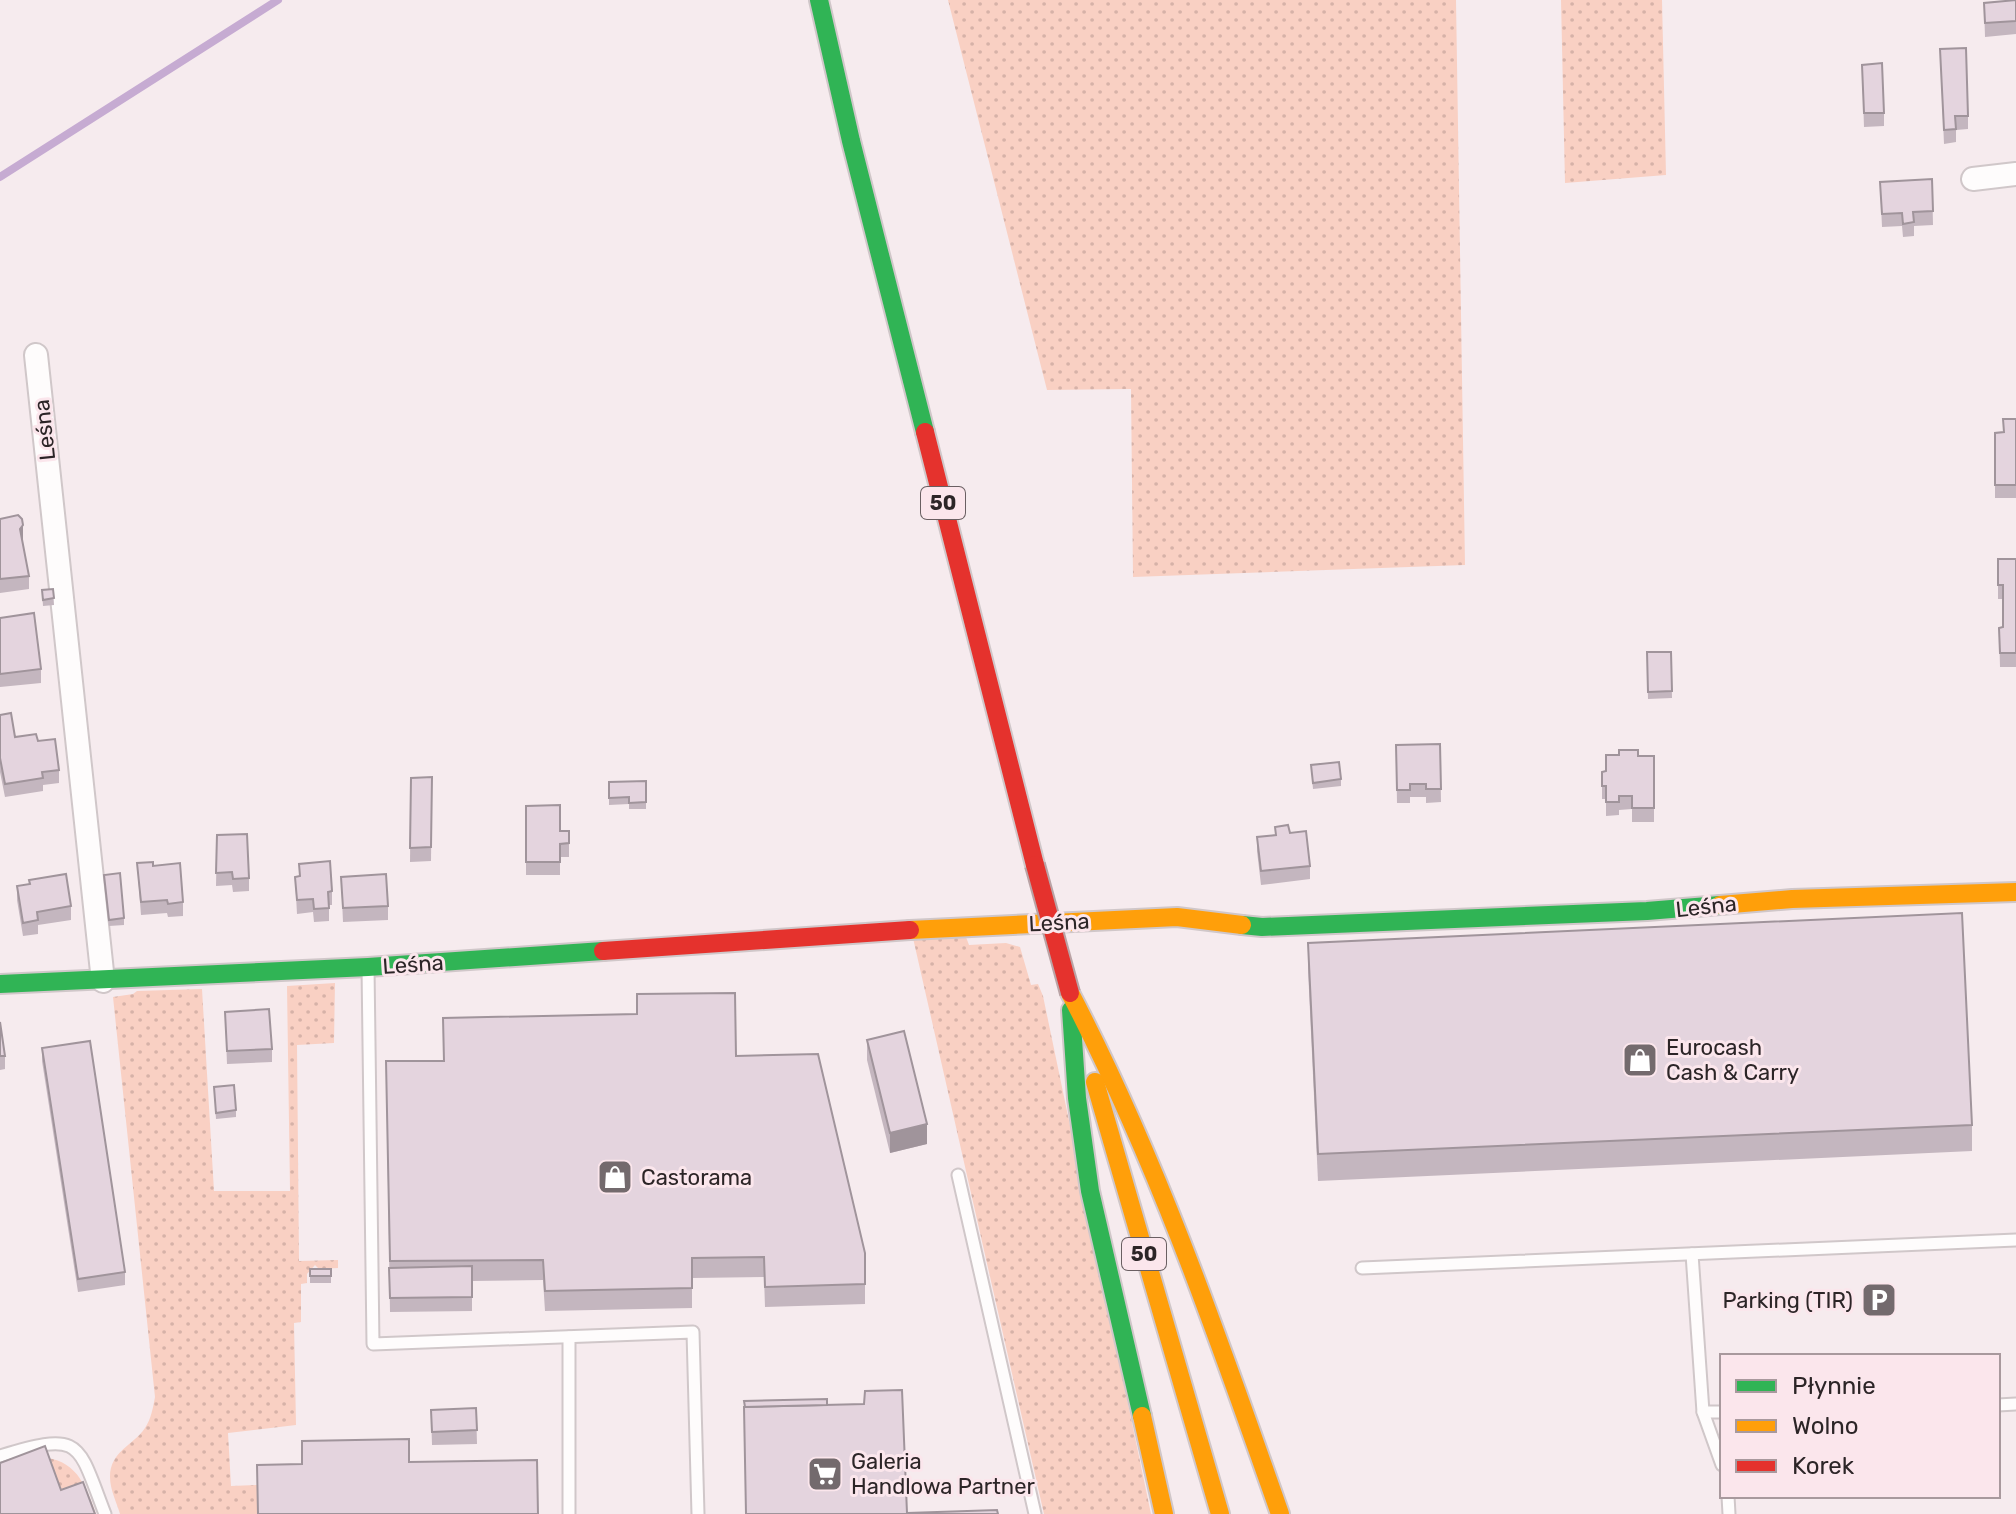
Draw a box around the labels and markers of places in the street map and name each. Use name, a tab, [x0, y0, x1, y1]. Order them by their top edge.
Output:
place label: Eurocash Cash & Carry	[1666, 1034, 1799, 1086]
shop icon: Eurocash Cash & Carry	[1621, 1041, 1659, 1079]
shop icon: Castorama	[596, 1158, 634, 1196]
place label: Castorama	[641, 1164, 752, 1191]
parking icon: Parking (TIR)	[1860, 1281, 1898, 1319]
place label: Parking (TIR)	[1722, 1287, 1853, 1314]
place label: Galeria Handlowa Partner	[851, 1448, 1035, 1500]
supermarket icon: Galeria Handlowa Partner	[806, 1455, 844, 1493]

